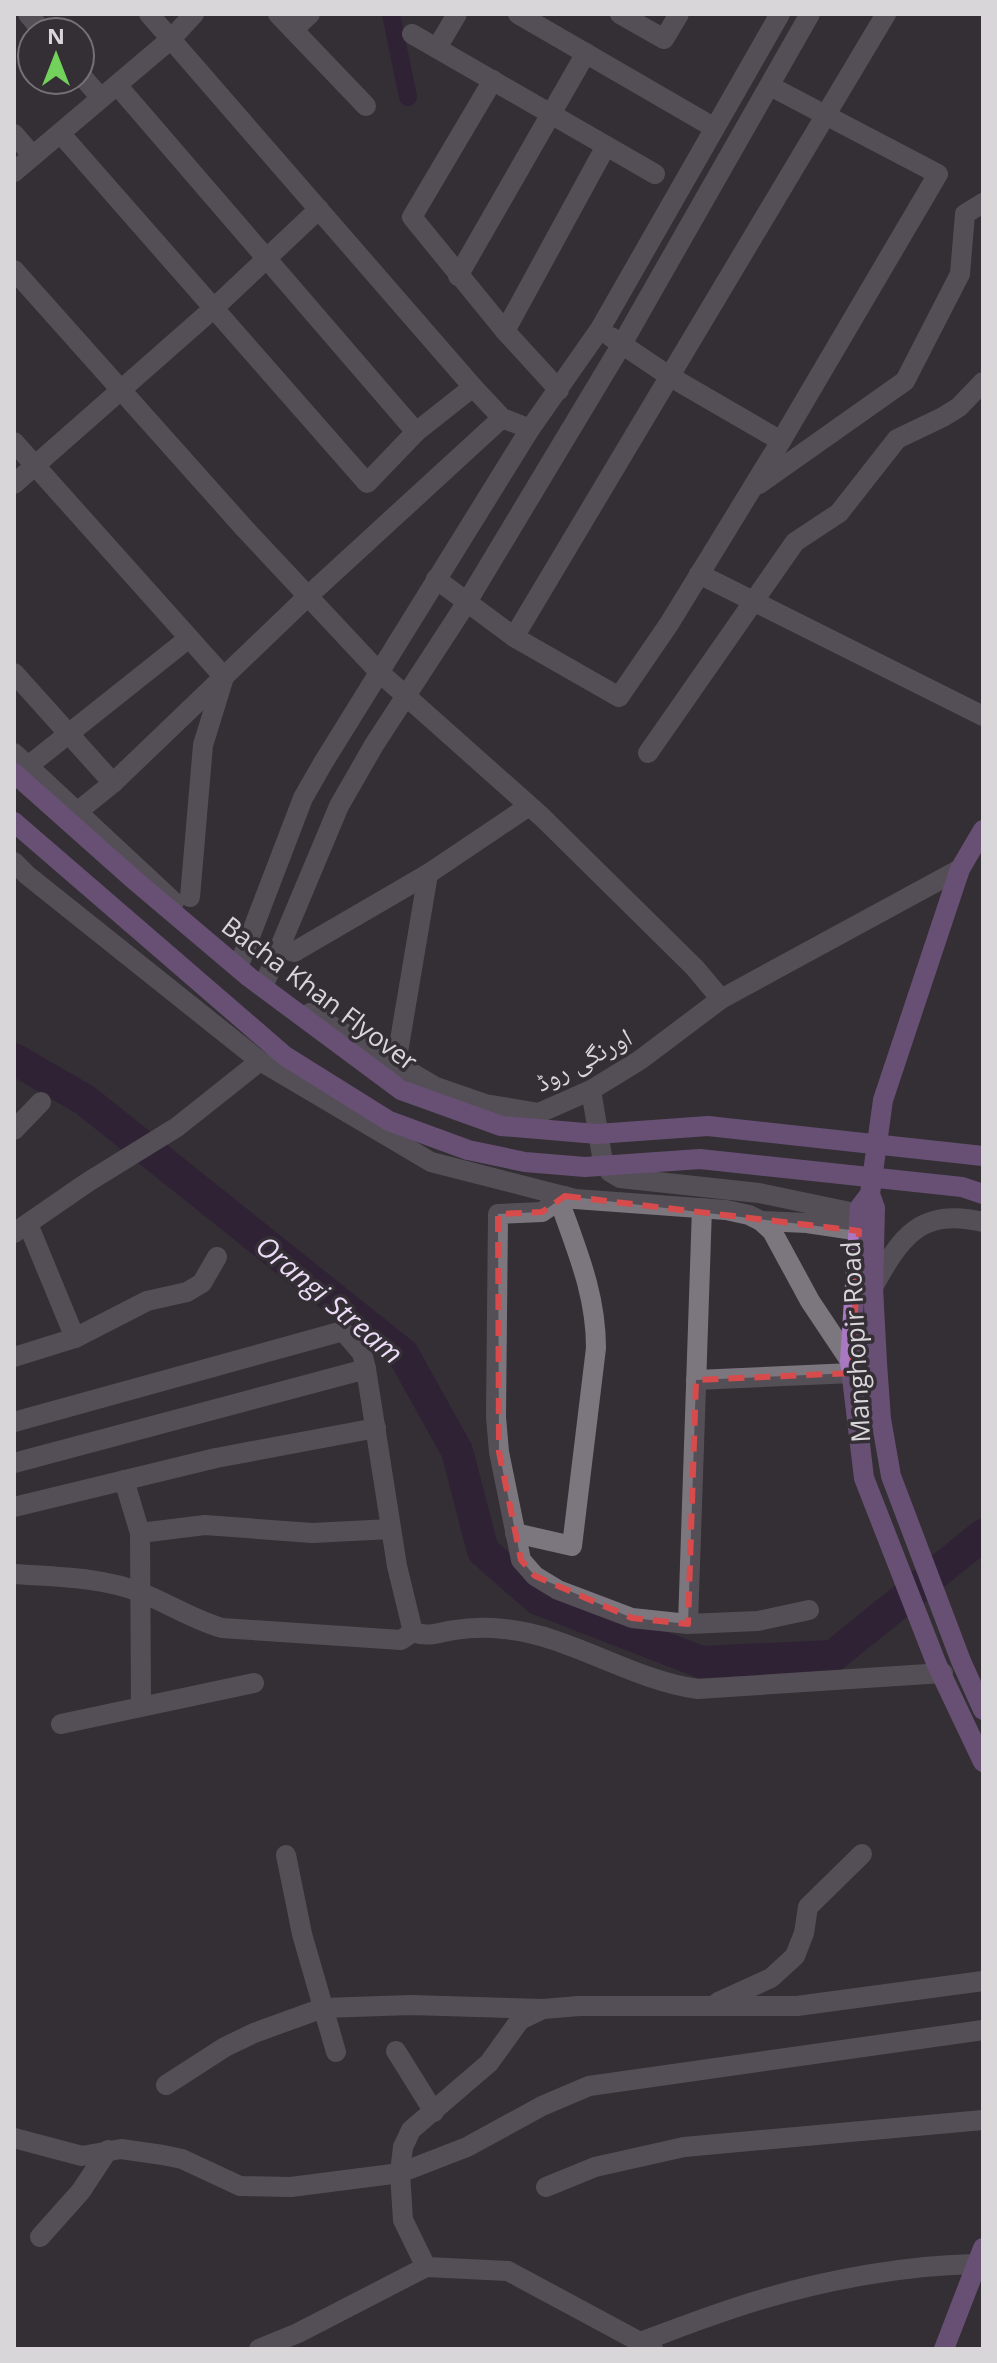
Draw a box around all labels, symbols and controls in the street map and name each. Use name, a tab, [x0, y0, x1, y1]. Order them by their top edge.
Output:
north arrow	[16, 16, 96, 96]
text: N	[47, 20, 65, 50]
street label: Bacha Khan Flyover	[215, 907, 426, 1079]
street label: اورنگی روڈ	[528, 1018, 638, 1100]
water label: Orangi Stream	[249, 1226, 411, 1372]
street label: Manghopir Road	[832, 1241, 878, 1443]

